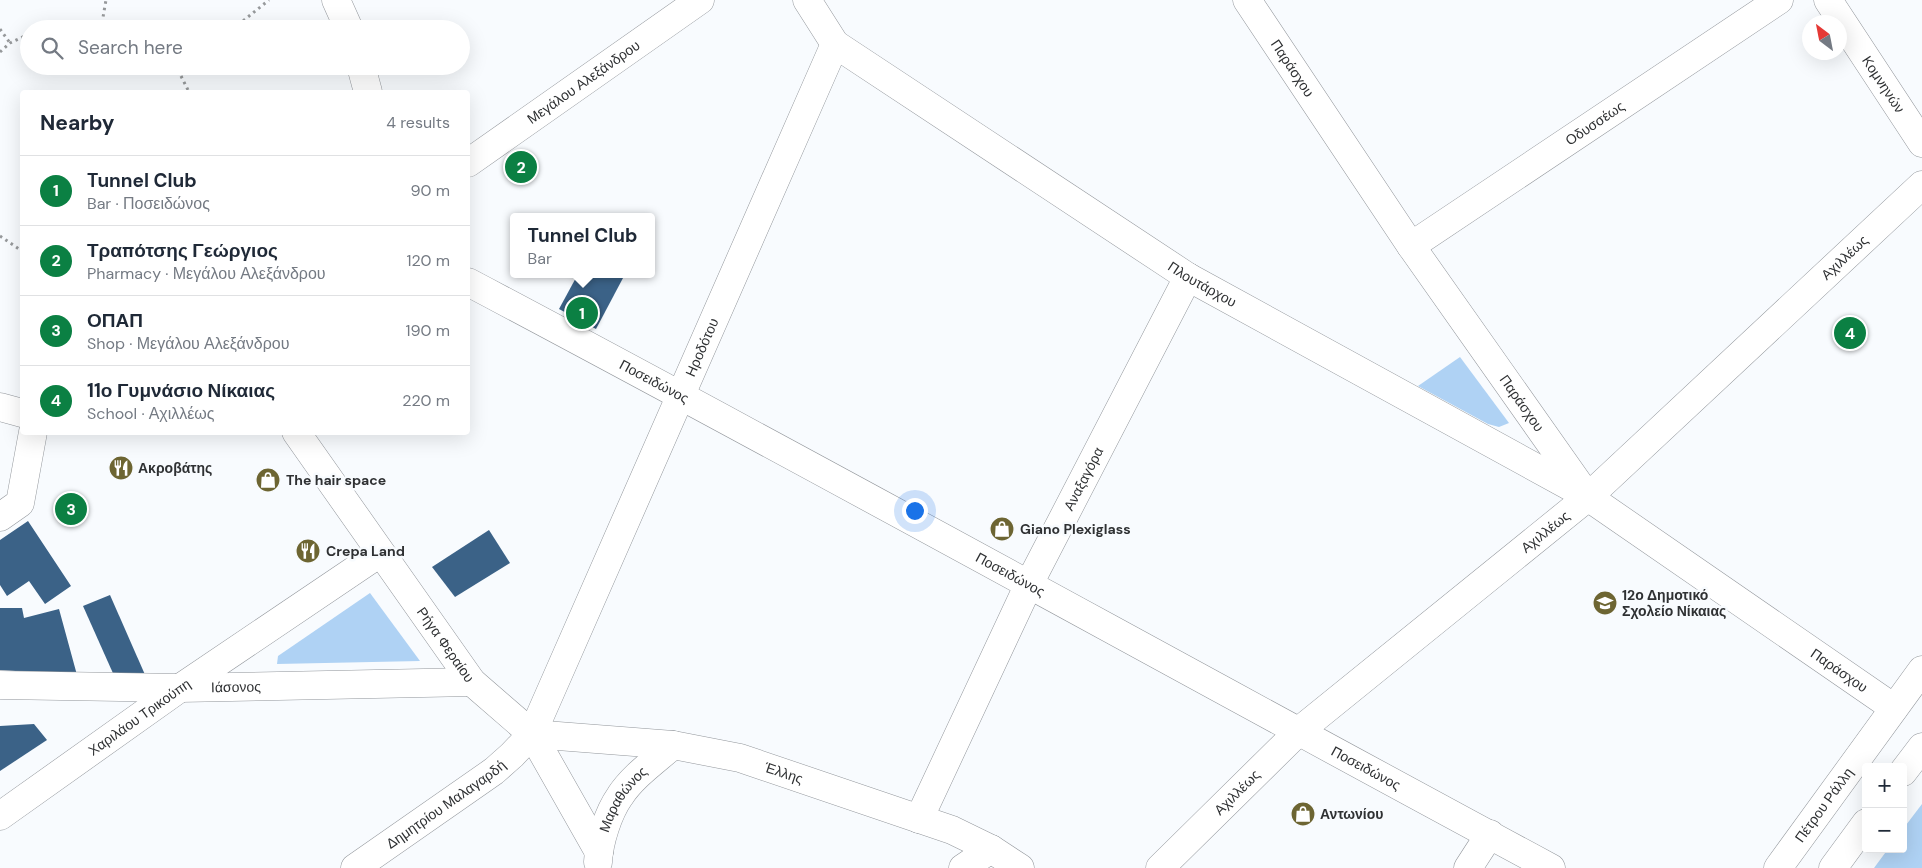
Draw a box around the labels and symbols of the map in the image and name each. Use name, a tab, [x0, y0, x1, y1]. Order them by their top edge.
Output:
north arrow	[1802, 15, 1847, 60]
street label: Μεγάλου Αλεξάνδρου	[523, 36, 643, 128]
street label: Παράσχου	[1267, 36, 1318, 100]
street label: Κομνηνών	[1858, 52, 1909, 116]
street label: Οδυσσέως	[1562, 97, 1628, 149]
pin: 2	[505, 148, 537, 186]
street label: Αχιλλέως	[1817, 231, 1872, 284]
street label: Πλουτάρχου	[1164, 257, 1240, 311]
pin: 1	[566, 294, 598, 332]
pin: 4	[1834, 314, 1866, 352]
street label: Ηροδότου	[681, 315, 723, 379]
street label: Ποσειδώνος	[616, 355, 692, 407]
street label: Παράσχου	[1496, 371, 1548, 435]
street label: Αναξαγόρα	[1060, 444, 1107, 514]
restaurant icon: Ακροβάτης	[108, 455, 134, 481]
place label: Ακροβάτης	[138, 459, 212, 477]
shop icon: The hair space	[255, 467, 281, 493]
place label: The hair space	[286, 471, 386, 489]
pin: 3	[55, 490, 87, 528]
your location	[902, 498, 928, 524]
street label: Αχιλλέως	[1517, 506, 1573, 557]
shop icon: Giano Plexiglass	[989, 516, 1015, 542]
place label: Giano Plexiglass	[1020, 520, 1131, 538]
restaurant icon: Crepa Land	[295, 538, 321, 564]
place label: Crepa Land	[326, 542, 405, 560]
street label: Ποσειδώνος	[972, 548, 1048, 601]
place label: 12ο Δημοτικό Σχολείο Νίκαιας	[1622, 586, 1726, 620]
school or university icon: 12ο Δημοτικό Σχολείο Νίκαιας	[1592, 590, 1618, 616]
street label: Ρήγα Φεραίου	[413, 603, 478, 686]
street label: Παράσχου	[1807, 644, 1871, 696]
street label: Χαριλάου Τρικούπη	[85, 674, 194, 759]
street label: Ιάσονος	[211, 677, 261, 696]
street label: Ποσειδώνος	[1328, 742, 1404, 794]
street label: Δημητρίου Μαλαγαρδή	[383, 756, 509, 853]
street label: Έλλης	[761, 758, 806, 788]
street label: Μαραθώνος	[595, 762, 651, 834]
street label: Πέτρου Ράλλη	[1791, 764, 1857, 846]
street label: Αχιλλέως	[1210, 765, 1264, 819]
shop icon: Αντωνίου	[1290, 801, 1316, 827]
place label: Αντωνίου	[1320, 805, 1383, 823]

